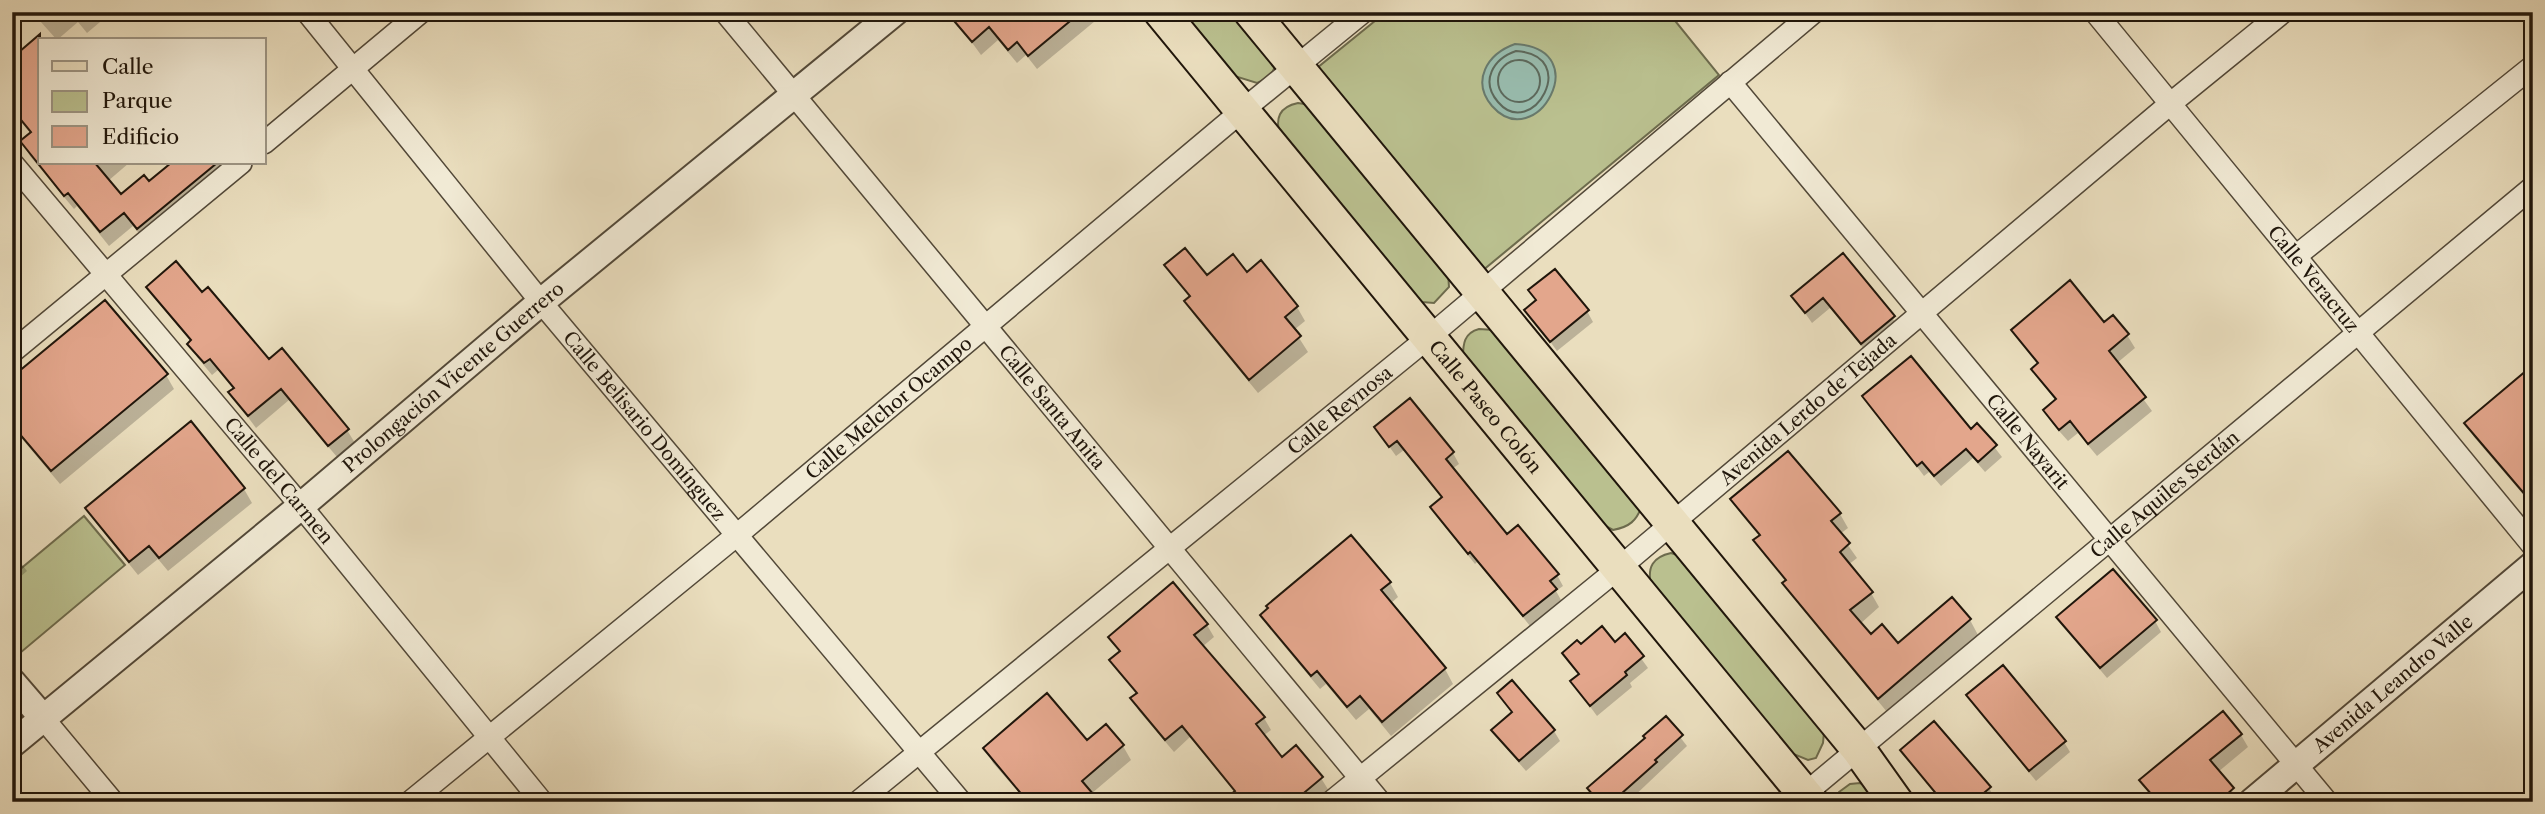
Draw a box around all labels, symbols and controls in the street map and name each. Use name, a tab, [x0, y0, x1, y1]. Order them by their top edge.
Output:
legend	[38, 38, 266, 164]
text: Calle	[102, 54, 154, 79]
text: Parque	[102, 88, 173, 113]
text: Edificio	[102, 124, 179, 149]
street label: Calle Veracruz	[2263, 221, 2364, 337]
street label: Prolongación Vicente Guerrero	[338, 277, 568, 477]
street label: Calle Belisario Domínguez	[559, 326, 731, 525]
street label: Avenida Lerdo de Tejada	[1714, 328, 1901, 490]
street label: Calle Melchor Ocampo	[801, 331, 976, 484]
street label: Calle Paseo Colón	[1424, 336, 1547, 478]
street label: Calle Santa Anita	[994, 340, 1111, 474]
street label: Calle Reynosa	[1283, 360, 1397, 459]
street label: Calle Nayarit	[1982, 389, 2074, 494]
street label: Calle del Carmen	[220, 413, 339, 548]
street label: Calle Aquiles Serdán	[2085, 425, 2244, 563]
street label: Avenida Leandro Valle	[2307, 610, 2477, 758]

